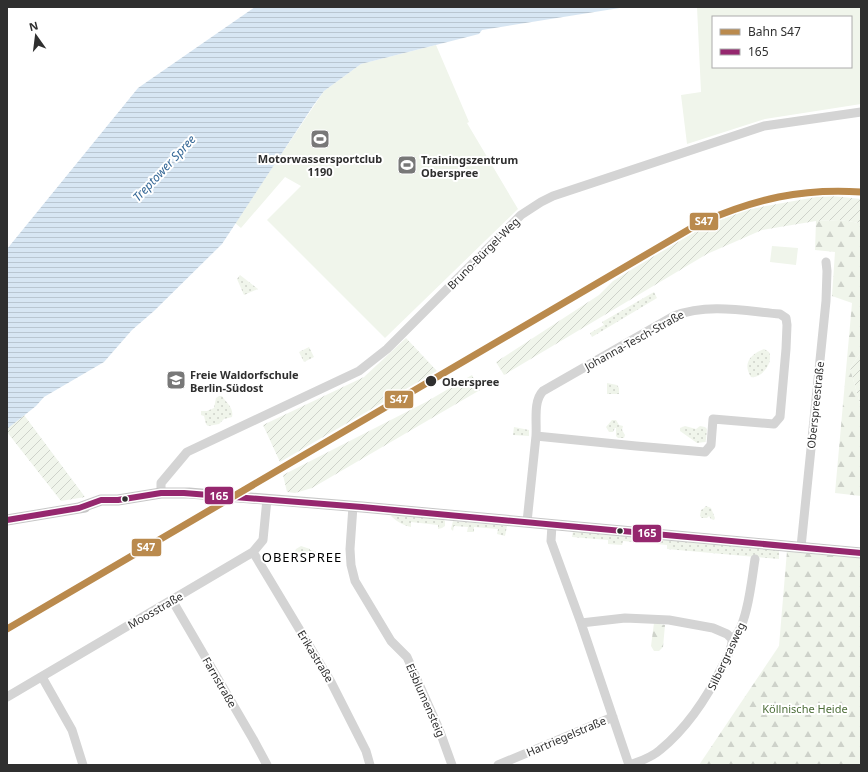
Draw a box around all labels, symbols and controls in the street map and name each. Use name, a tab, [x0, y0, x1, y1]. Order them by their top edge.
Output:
north arrow	[16, 16, 56, 56]
legend	[712, 16, 852, 68]
text: N	[27, 17, 40, 34]
text: Bahn S47	[748, 23, 801, 40]
text: 165	[748, 43, 769, 60]
sports icon: Motorwassersportclub 1190	[309, 128, 331, 150]
water label: Treptower Spree	[129, 131, 199, 205]
place label: Motorwassersportclub 1190	[258, 151, 382, 179]
place label: Trainingszentrum Oberspree	[421, 152, 518, 180]
sports icon: Trainingszentrum Oberspree	[396, 154, 418, 176]
line badge: S47	[689, 212, 719, 231]
text: S47	[695, 213, 713, 228]
street label: Bruno-Bürgel-Weg	[444, 214, 522, 292]
street label: Johanna-Tesch-Straße	[581, 306, 686, 374]
street label: Oberspreestraße	[803, 361, 827, 449]
place label: Freie Waldorfschule Berlin-Südost	[190, 367, 299, 395]
school or university icon: Freie Waldorfschule Berlin-Südost	[165, 369, 187, 391]
marker: Oberspree	[424, 374, 438, 388]
place label: Oberspree	[442, 374, 500, 389]
line badge: S47	[384, 390, 414, 409]
text: S47	[390, 391, 408, 406]
line badge: 165	[204, 486, 234, 505]
text: 165	[210, 488, 228, 503]
unlabelled marker	[120, 494, 130, 504]
line badge: 165	[632, 524, 662, 543]
text: 165	[638, 525, 656, 540]
unlabelled marker	[615, 526, 625, 536]
line badge: S47	[131, 538, 162, 557]
text: S47	[137, 539, 155, 554]
district label: OBERSPREE	[262, 548, 342, 566]
street label: Moosstraße	[125, 588, 185, 632]
street label: Silbergrasweg	[704, 620, 748, 692]
street label: Erikastraße	[295, 627, 337, 685]
street label: Farnstraße	[199, 654, 241, 710]
street label: Eisblumensteig	[403, 661, 449, 739]
park label: Köllnische Heide	[762, 701, 848, 716]
street label: Hartriegelstraße	[524, 712, 608, 760]

